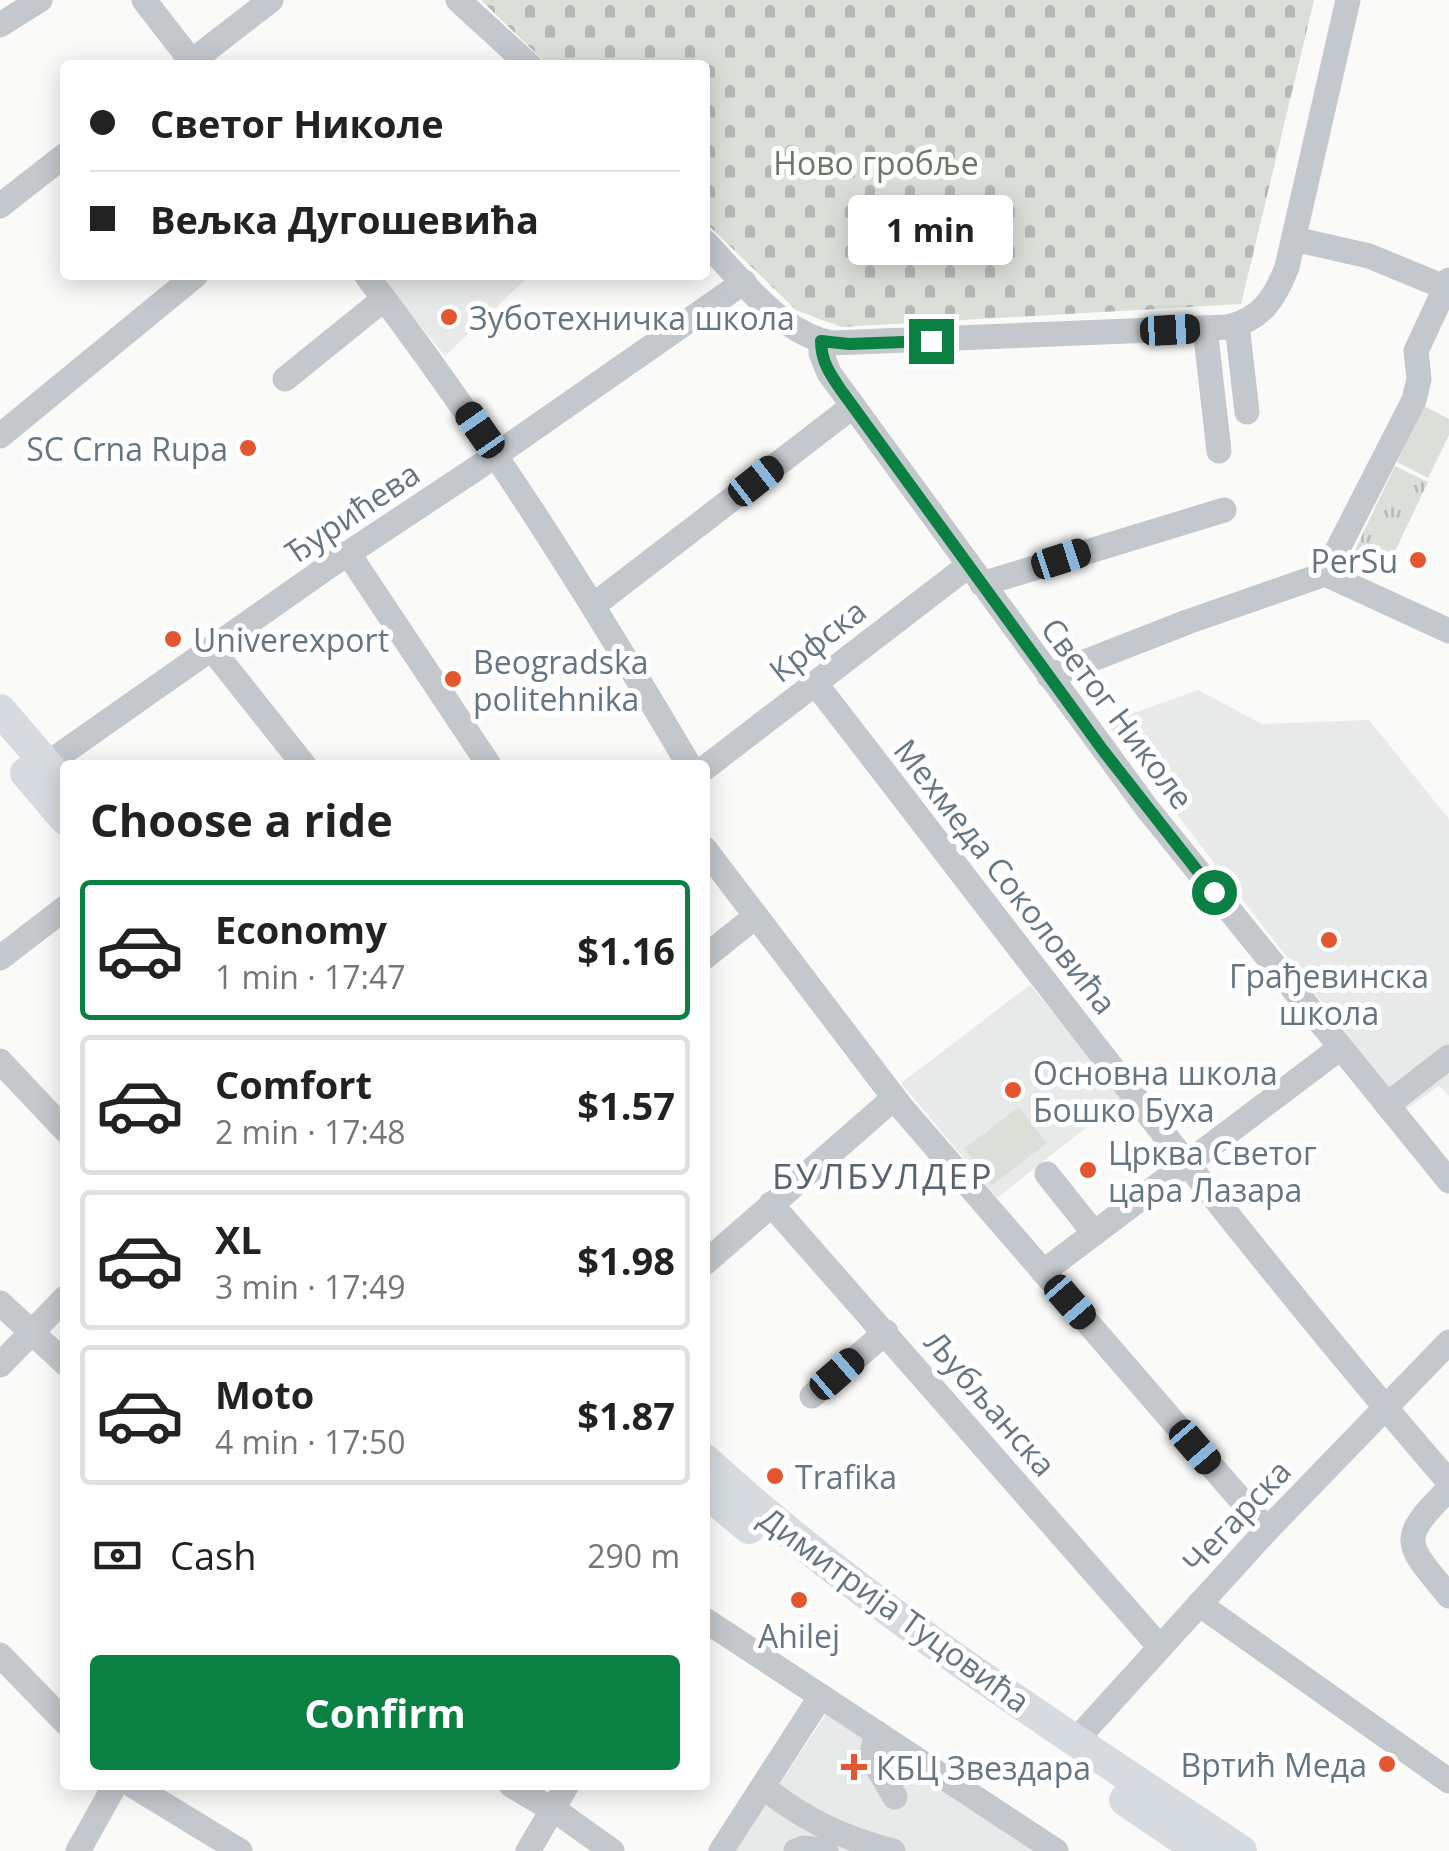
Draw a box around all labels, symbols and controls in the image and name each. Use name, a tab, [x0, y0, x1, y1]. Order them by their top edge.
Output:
text: Светог Николе	[150, 97, 444, 149]
park label: Ново гробље	[773, 141, 979, 184]
text: Вељка Дугошевића	[150, 193, 539, 245]
callout: 1 min	[848, 196, 1014, 266]
text: 1 min	[886, 208, 975, 251]
place label: Зуботехничка школа	[469, 296, 795, 339]
marker: Зуботехничка школа	[438, 306, 460, 328]
car	[1139, 313, 1201, 347]
route end	[909, 319, 954, 364]
car	[451, 397, 509, 463]
place label: SC Crna Rupa	[26, 427, 228, 470]
marker: SC Crna Rupa	[237, 437, 259, 459]
street label: Ђурићева	[276, 451, 428, 573]
car	[723, 451, 789, 511]
car	[1028, 535, 1094, 583]
place label: PerSu	[1311, 539, 1398, 582]
marker: PerSu	[1407, 549, 1429, 571]
street label: Крфска	[760, 589, 874, 691]
street label: Светог Николе	[1032, 609, 1204, 817]
place label: Univerexport	[193, 618, 389, 661]
marker: Univerexport	[162, 628, 184, 650]
place label: Beogradska politehnika	[473, 640, 649, 720]
marker: Beogradska politehnika	[442, 668, 464, 690]
street label: Мехмеда Соколовића	[885, 729, 1127, 1023]
text: Choose a ride	[90, 789, 393, 850]
route start	[1192, 870, 1237, 915]
text: Economy	[215, 903, 387, 955]
icon: car	[95, 905, 185, 995]
text: $1.16	[577, 924, 675, 976]
marker: Грађевинска школа	[1318, 929, 1340, 951]
place label: Грађевинска школа	[1229, 954, 1429, 1034]
text: 1 min · 17:47	[215, 955, 406, 998]
place label: Основна школа Бошко Буха	[1033, 1051, 1278, 1131]
text: Comfort	[215, 1058, 372, 1110]
icon: car	[95, 1060, 185, 1150]
text: $1.57	[577, 1079, 675, 1131]
marker: Основна школа Бошко Буха	[1002, 1079, 1024, 1101]
text: 2 min · 17:48	[215, 1110, 406, 1153]
place label: Црква Светог цара Лазара	[1108, 1131, 1317, 1211]
district label: БУЛБУЛДЕР	[772, 1152, 994, 1199]
marker: Црква Светог цара Лазара	[1077, 1159, 1099, 1181]
text: XL	[215, 1213, 262, 1265]
icon: car	[95, 1215, 185, 1305]
text: $1.98	[577, 1234, 675, 1286]
text: 3 min · 17:49	[215, 1265, 406, 1308]
car	[1039, 1270, 1101, 1334]
street label: Љубљанска	[916, 1321, 1066, 1485]
car	[805, 1343, 869, 1405]
text: Moto	[215, 1368, 314, 1420]
icon: car	[95, 1370, 185, 1460]
text: $1.87	[577, 1389, 675, 1441]
car	[1164, 1415, 1226, 1479]
text: 4 min · 17:50	[215, 1420, 406, 1463]
street label: Чегарска	[1172, 1450, 1300, 1582]
place label: Trafika	[795, 1455, 897, 1498]
marker: Trafika	[764, 1465, 786, 1487]
street label: Димитрија Туцовића	[751, 1496, 1039, 1722]
icon: cash	[90, 1528, 145, 1583]
text: Cash	[170, 1529, 256, 1581]
text: 290 m	[587, 1534, 680, 1577]
marker: Ahilej	[788, 1589, 810, 1611]
place label: Ahilej	[758, 1614, 840, 1657]
button: Confirm	[90, 1655, 680, 1770]
place label: Вртић Меда	[1180, 1743, 1367, 1786]
place label: КБЦ Звездара	[876, 1746, 1091, 1789]
marker: Вртић Меда	[1376, 1753, 1398, 1775]
marker: КБЦ Звездара	[841, 1754, 867, 1780]

